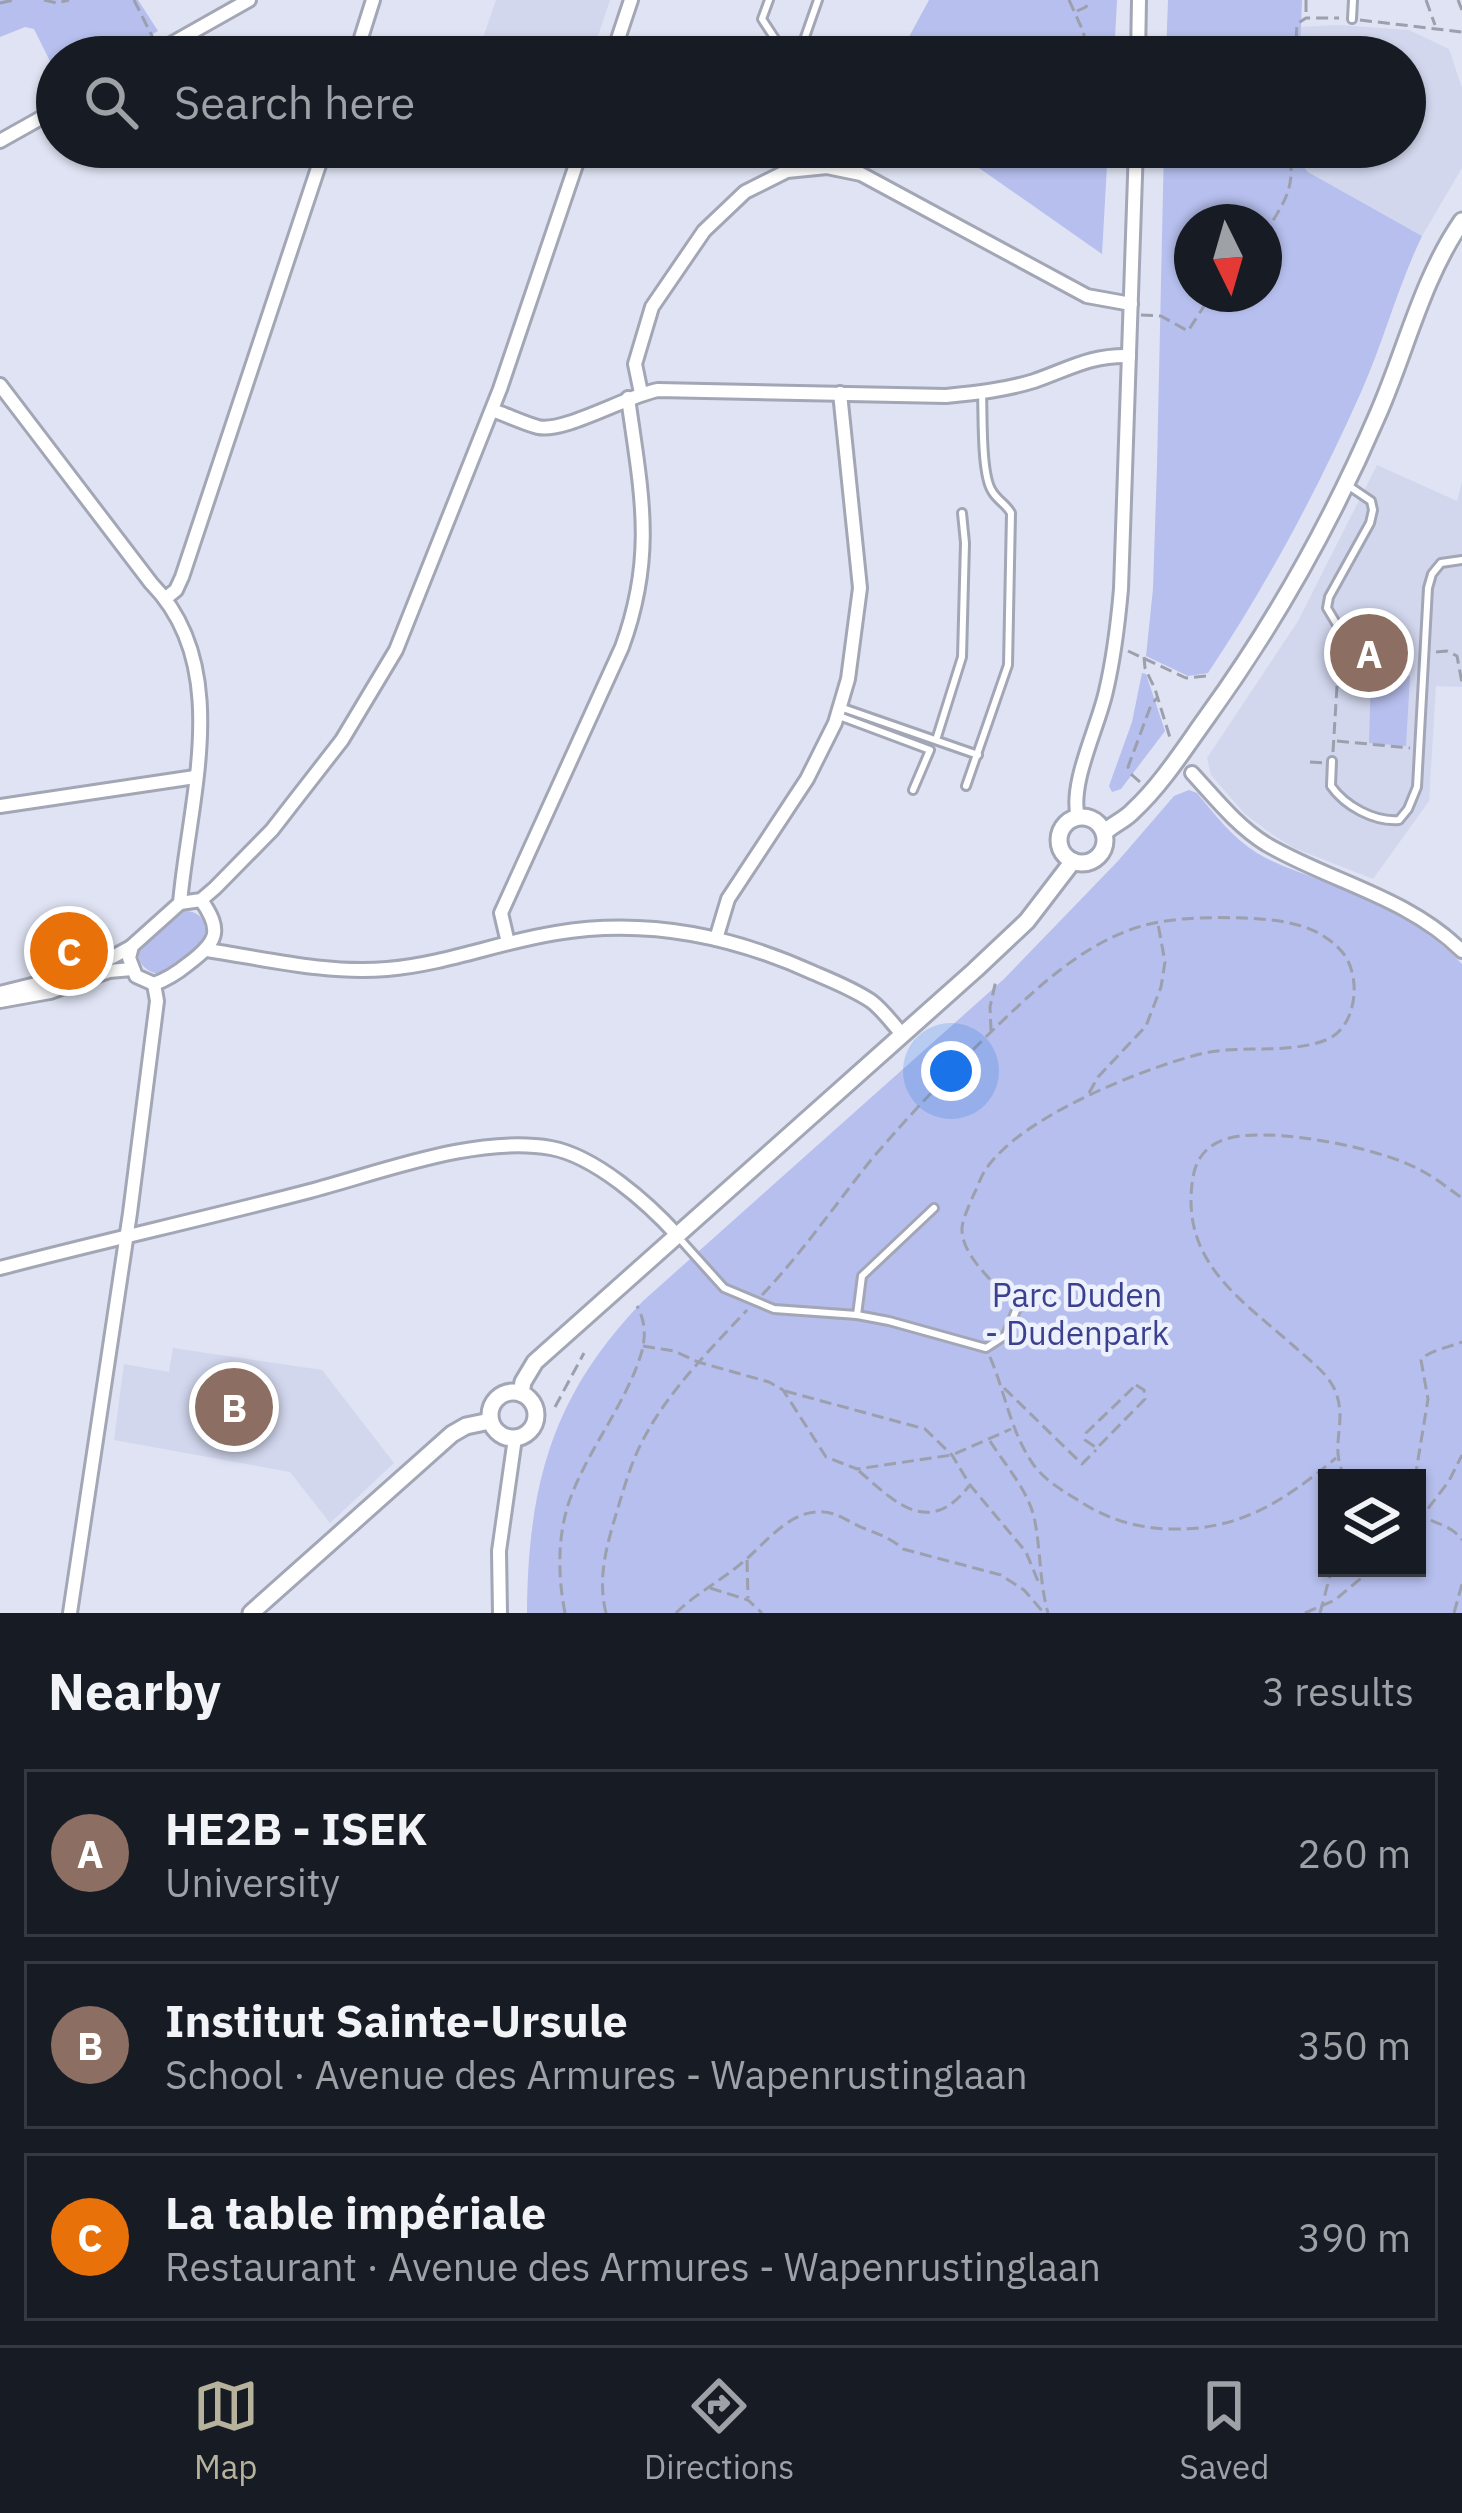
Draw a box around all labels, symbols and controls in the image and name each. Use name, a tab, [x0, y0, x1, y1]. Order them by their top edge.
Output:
search box	[36, 36, 1426, 168]
icon: search	[78, 69, 144, 135]
text: Search here	[174, 73, 415, 131]
north arrow	[1174, 204, 1282, 312]
pin: A	[1330, 608, 1408, 698]
pin: C	[30, 906, 108, 996]
your location	[921, 1041, 981, 1101]
park label: Parc Duden - Dudenpark	[985, 1273, 1169, 1354]
pin: B	[195, 1362, 273, 1452]
map controls	[1318, 1469, 1426, 1577]
button: layers	[1318, 1469, 1426, 1577]
text: Nearby	[48, 1658, 221, 1724]
text: 3 results	[1262, 1666, 1414, 1717]
text: HE2B - ISEK	[165, 1799, 427, 1857]
text: A	[77, 1828, 103, 1879]
text: 260 m	[1298, 1828, 1411, 1879]
text: University	[165, 1857, 340, 1908]
text: Institut Sainte-Ursule	[165, 1991, 628, 2049]
text: B	[77, 2020, 103, 2071]
text: 350 m	[1298, 2020, 1411, 2071]
text: School · Avenue des Armures - Wapenrustinglaan	[165, 2049, 1028, 2100]
text: La table impériale	[165, 2183, 546, 2241]
text: C	[77, 2212, 103, 2263]
text: 390 m	[1298, 2212, 1411, 2263]
text: Restaurant · Avenue des Armures - Wapenrustinglaan	[165, 2241, 1101, 2292]
tab: Map	[193, 2373, 259, 2488]
tab: Directions	[644, 2373, 794, 2488]
tab: Saved	[1180, 2373, 1269, 2488]

